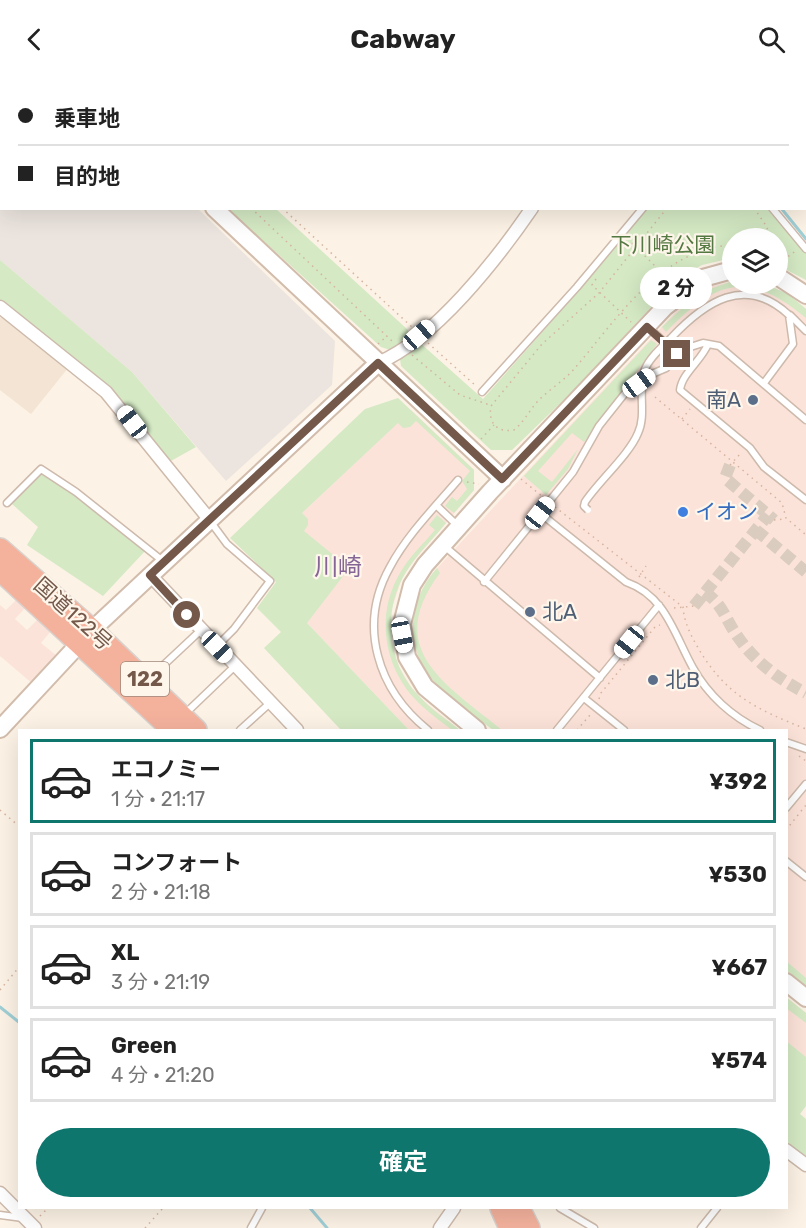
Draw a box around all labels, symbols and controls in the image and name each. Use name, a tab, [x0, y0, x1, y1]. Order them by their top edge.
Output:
icon: back	[18, 23, 51, 56]
text: Cabway	[350, 23, 456, 55]
icon: search	[755, 23, 788, 56]
text: 乗車地	[54, 105, 120, 132]
text: 目的地	[54, 163, 120, 190]
map controls	[722, 228, 788, 294]
button: layers	[722, 228, 788, 294]
park label: 下川崎公園	[611, 232, 716, 257]
callout: 2 分	[641, 267, 713, 309]
text: 2 分	[657, 276, 695, 300]
car	[400, 316, 438, 354]
route end	[663, 340, 690, 367]
car	[619, 365, 659, 401]
place label: 南A	[706, 387, 741, 412]
marker: 南A	[746, 393, 760, 407]
car	[114, 402, 150, 442]
car	[522, 493, 558, 533]
place label: イオン	[695, 499, 758, 524]
marker: イオン	[676, 505, 690, 519]
district label: 川崎	[314, 553, 362, 581]
street label: 国道122号	[29, 572, 118, 655]
place label: 北A	[542, 599, 577, 624]
route start	[173, 601, 200, 628]
marker: 北A	[523, 605, 537, 619]
car	[390, 616, 414, 654]
car	[611, 622, 647, 662]
car	[198, 628, 236, 666]
road number: 122	[121, 662, 169, 696]
place label: 北B	[665, 667, 700, 692]
marker: 北B	[646, 673, 660, 687]
icon: car	[39, 754, 93, 808]
text: エコノミー	[111, 756, 221, 783]
text: ¥392	[709, 768, 767, 795]
text: 1 分 · 21:17	[111, 787, 205, 811]
icon: car	[39, 847, 93, 901]
text: コンフォート	[111, 849, 242, 876]
text: ¥530	[708, 861, 767, 888]
text: 2 分 · 21:18	[111, 880, 211, 904]
text: XL	[111, 939, 139, 966]
icon: car	[39, 940, 93, 994]
text: ¥667	[711, 954, 767, 981]
text: 3 分 · 21:19	[111, 970, 210, 994]
text: Green	[111, 1032, 177, 1059]
icon: car	[39, 1033, 93, 1087]
text: ¥574	[711, 1047, 767, 1074]
text: 4 分 · 21:20	[111, 1063, 215, 1087]
button: 確定	[36, 1128, 770, 1197]

